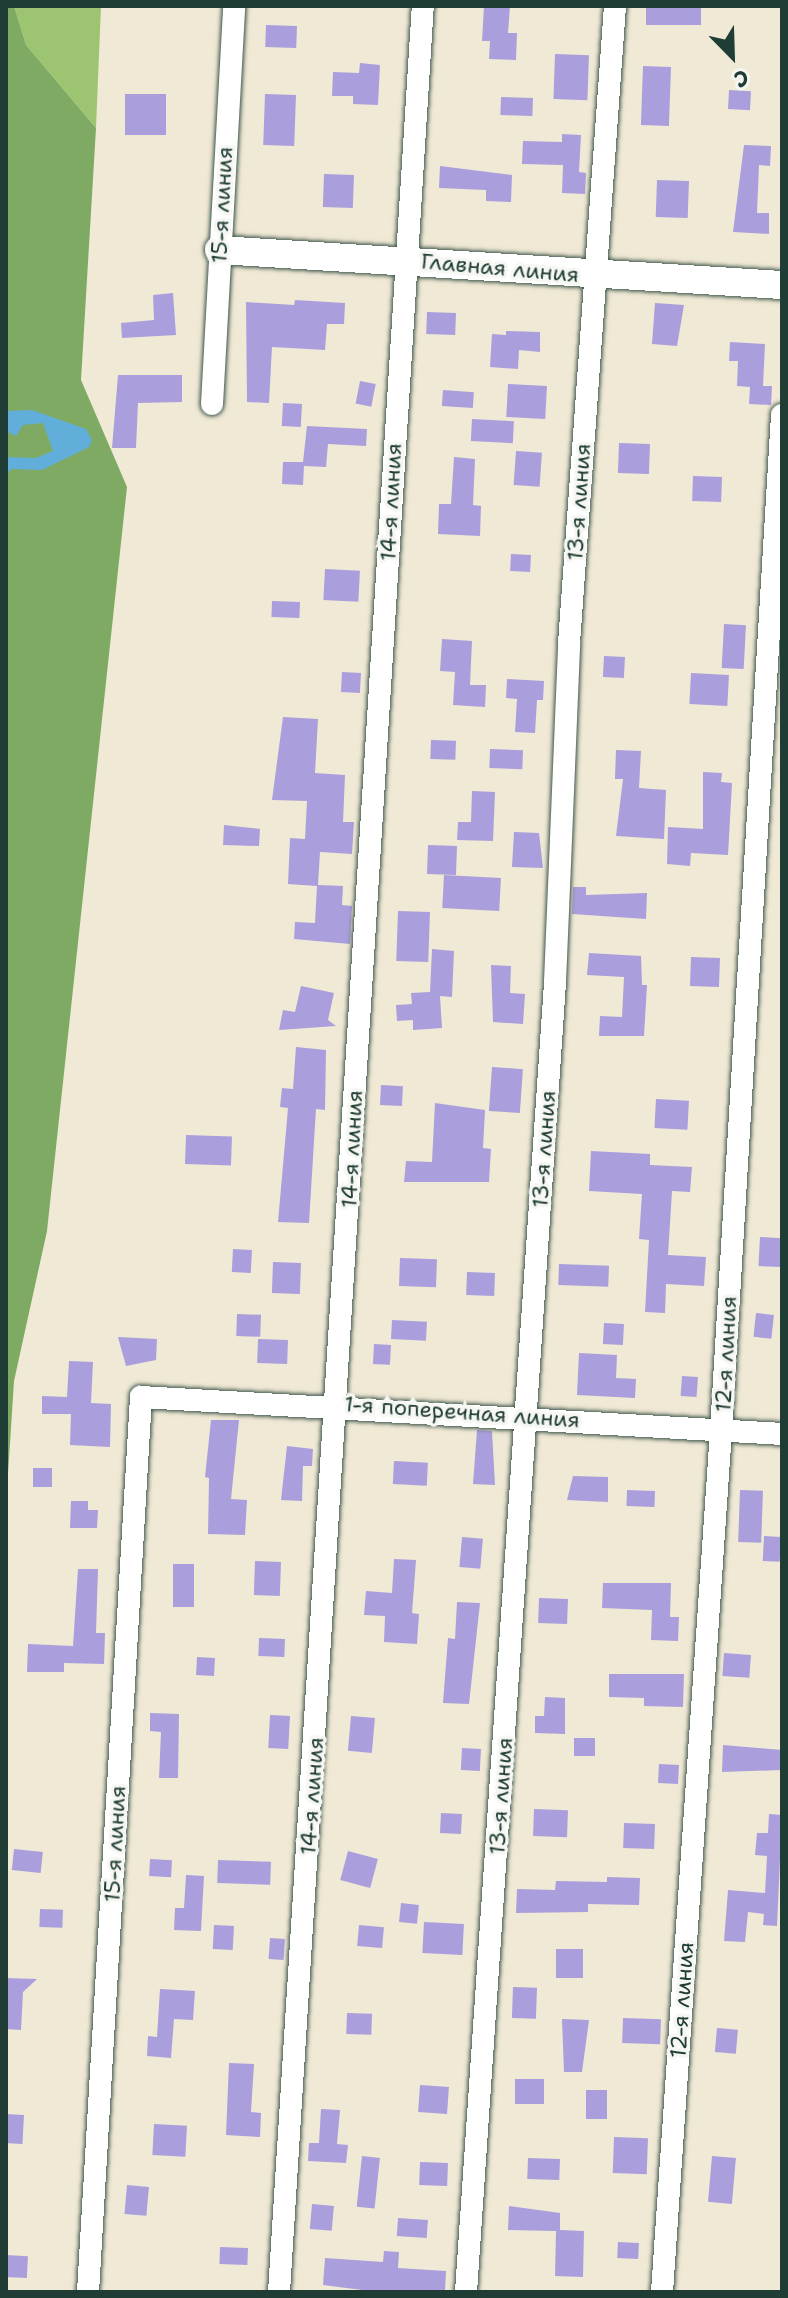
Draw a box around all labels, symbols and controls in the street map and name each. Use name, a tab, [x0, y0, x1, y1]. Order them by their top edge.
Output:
north arrow	[692, 16, 772, 96]
text: С	[730, 63, 753, 95]
street label: 15-я линия	[206, 146, 238, 264]
street label: Главная линия	[420, 248, 580, 288]
street label: 14-я линия	[375, 442, 407, 562]
street label: 13-я линия	[562, 442, 596, 562]
street label: 14-я линия	[336, 1089, 368, 1209]
street label: 13-я линия	[527, 1089, 561, 1209]
street label: 12-я линия	[710, 1295, 742, 1413]
street label: 1-я поперечная линия	[343, 1391, 581, 1433]
street label: 14-я линия	[295, 1736, 329, 1856]
street label: 13-я линия	[484, 1736, 518, 1856]
street label: 15-я линия	[99, 1785, 131, 1903]
street label: 12-я линия	[665, 1941, 699, 2059]

